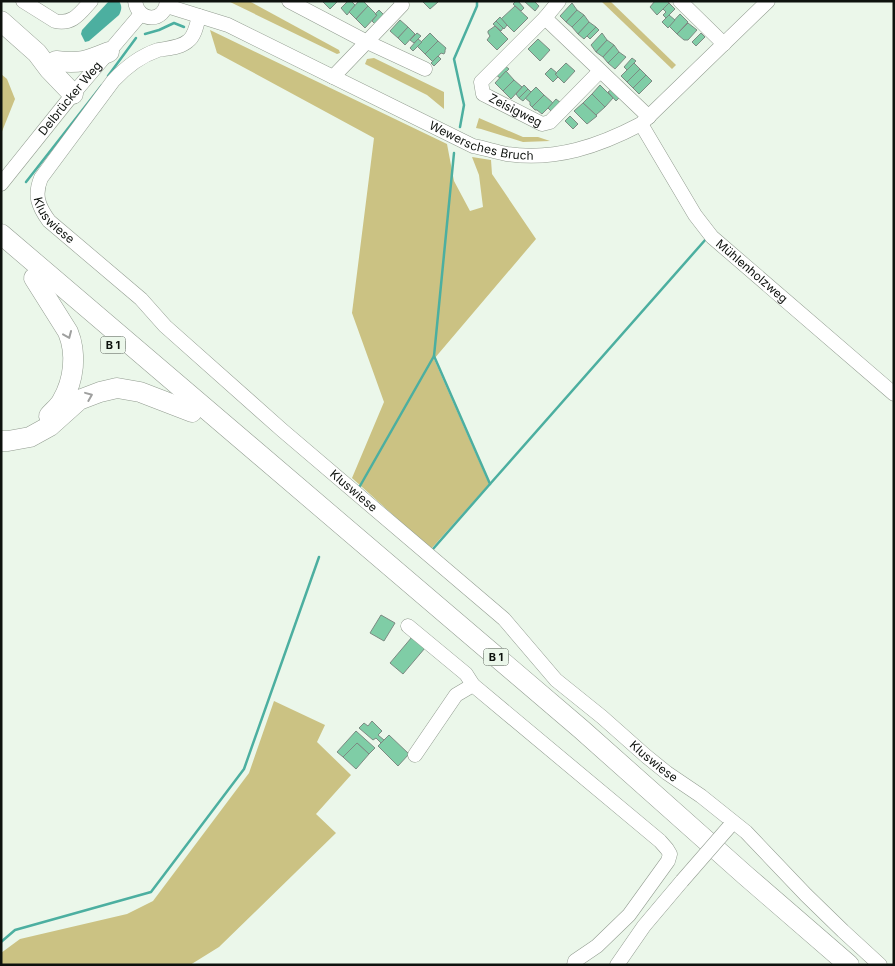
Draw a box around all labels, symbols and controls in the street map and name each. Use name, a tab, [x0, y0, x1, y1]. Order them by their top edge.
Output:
street label: Delbrücker Weg	[35, 58, 104, 138]
street label: Zeisigweg	[486, 90, 545, 130]
street label: Wewersches Bruch	[427, 118, 534, 163]
street label: Kluswiese	[31, 195, 78, 246]
street label: Mühlenholzweg	[713, 236, 791, 306]
one-way arrow	[62, 330, 73, 339]
road number: B 1	[100, 336, 126, 354]
one-way arrow	[84, 392, 93, 403]
street label: Kluswiese	[327, 466, 381, 515]
road number: B 1	[484, 649, 508, 666]
street label: Kluswiese	[627, 737, 681, 785]

